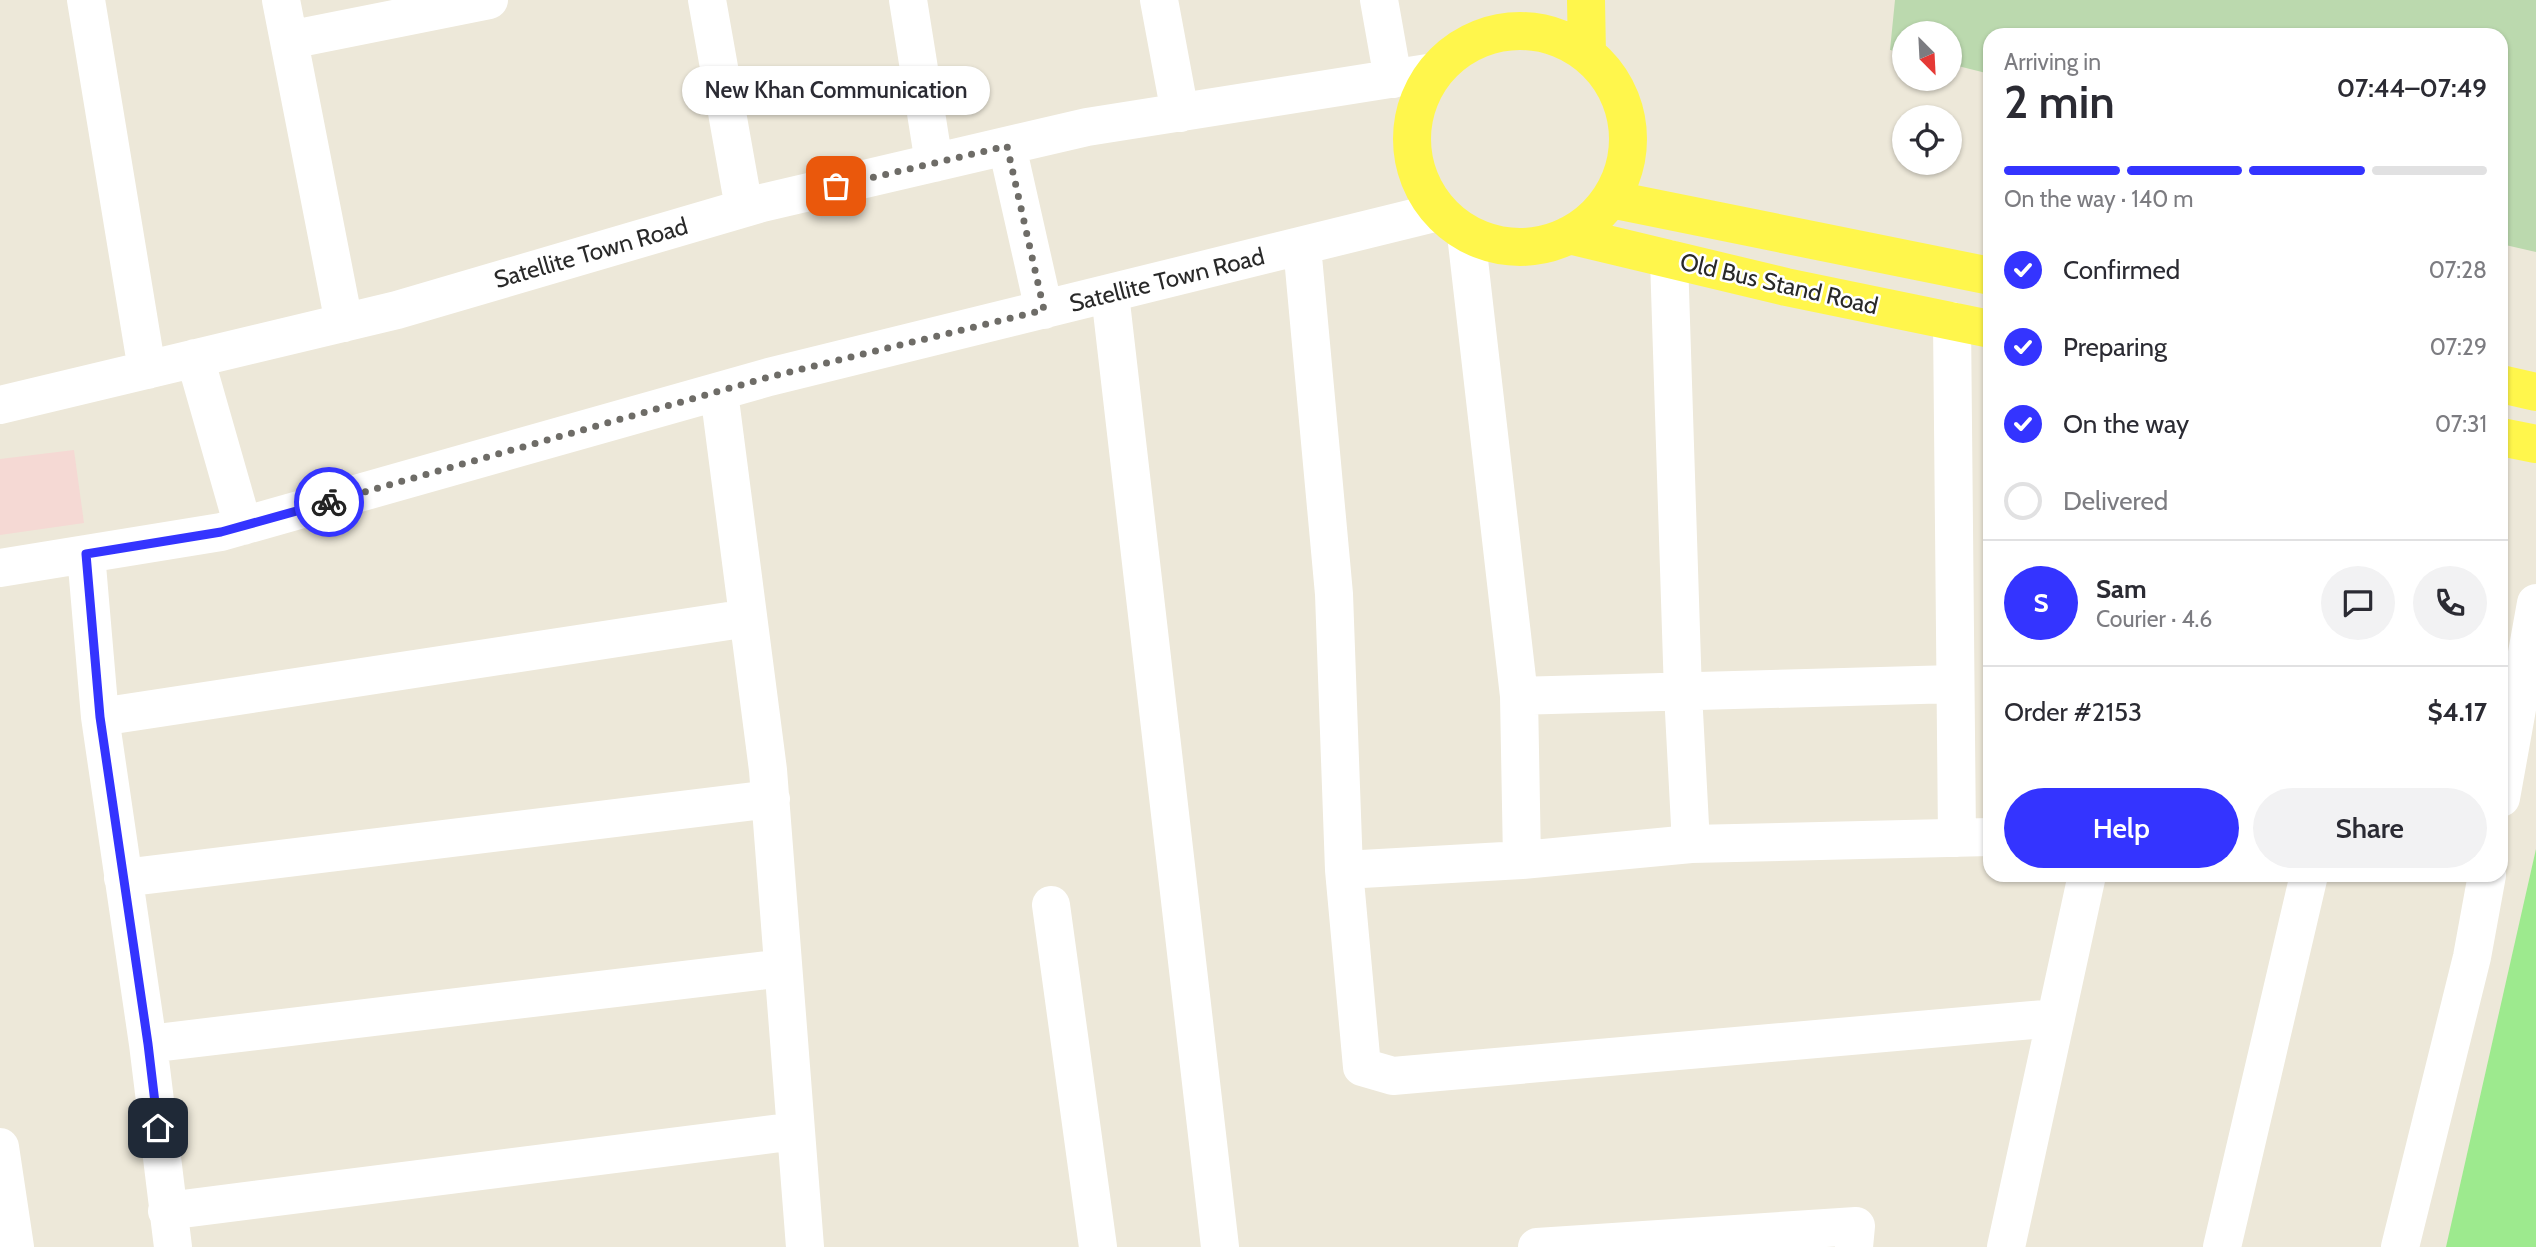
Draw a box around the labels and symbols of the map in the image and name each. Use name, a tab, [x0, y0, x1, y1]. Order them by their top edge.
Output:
north arrow	[1892, 21, 1962, 91]
callout: New Khan Communication	[682, 67, 990, 116]
pin	[806, 156, 866, 216]
street label: Satellite Town Road	[491, 211, 691, 294]
street label: Satellite Town Road	[1066, 241, 1267, 318]
street label: Old Bus Stand Road	[1677, 247, 1881, 320]
courier	[294, 467, 364, 537]
pin	[128, 1098, 188, 1158]

